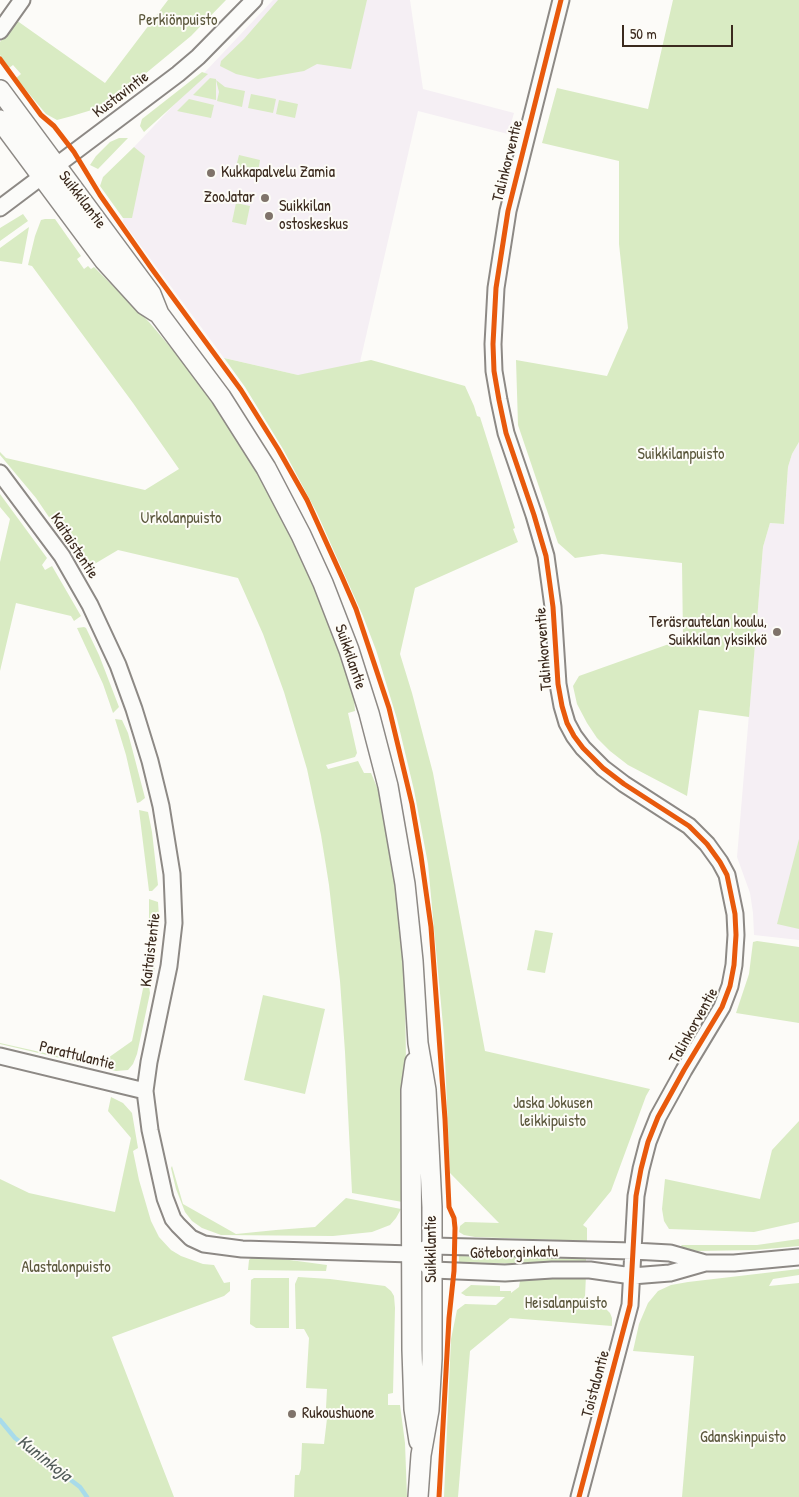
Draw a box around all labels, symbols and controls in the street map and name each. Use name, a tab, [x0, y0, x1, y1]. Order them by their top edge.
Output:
park label: Perkiönpuisto	[138, 11, 218, 31]
scale bar	[624, 15, 735, 47]
text: 50 m	[630, 23, 657, 44]
street label: Kustavintie	[89, 68, 153, 122]
street label: Talinkorventie	[489, 118, 527, 204]
place label: Kukkapalvelu Zamia	[221, 163, 335, 183]
street label: Suikkilantie	[54, 167, 110, 233]
marker: Kukkapalvelu Zamia	[205, 167, 217, 179]
place label: ZooJatar	[204, 188, 255, 208]
marker: ZooJatar	[259, 192, 271, 204]
place label: Suikkilan ostoskeskus	[279, 197, 348, 235]
marker: Suikkilan ostoskeskus	[263, 210, 275, 222]
park label: Suikkilanpuisto	[638, 445, 724, 465]
park label: Urkolanpuisto	[141, 509, 221, 529]
street label: Kaitaistentie	[46, 510, 102, 582]
street label: Talinkorventie	[532, 607, 556, 691]
place label: Teräsrautelan koulu, Suikkilan yksikkö	[649, 613, 767, 651]
street label: Suikkilantie	[330, 622, 370, 692]
marker: Teräsrautelan koulu, Suikkilan yksikkö	[771, 626, 783, 638]
street label: Kaitaistentie	[137, 912, 165, 988]
street label: Talinkorventie	[665, 985, 723, 1067]
street label: Parattulantie	[37, 1037, 117, 1075]
park label: Jaska Jokusen leikkipuisto	[513, 1094, 593, 1132]
street label: Suikkilantie	[422, 1215, 442, 1283]
street label: Göteborginkatu	[470, 1243, 558, 1263]
park label: Alastalonpuisto	[21, 1258, 111, 1278]
park label: Heisalanpuisto	[525, 1294, 607, 1314]
street label: Toistalontie	[578, 1348, 614, 1420]
place label: Rukoushuone	[302, 1404, 374, 1424]
marker: Rukoushuone	[286, 1408, 298, 1420]
park label: Gdanskinpuisto	[700, 1428, 786, 1448]
water label: Kuninkoja	[13, 1431, 75, 1487]

